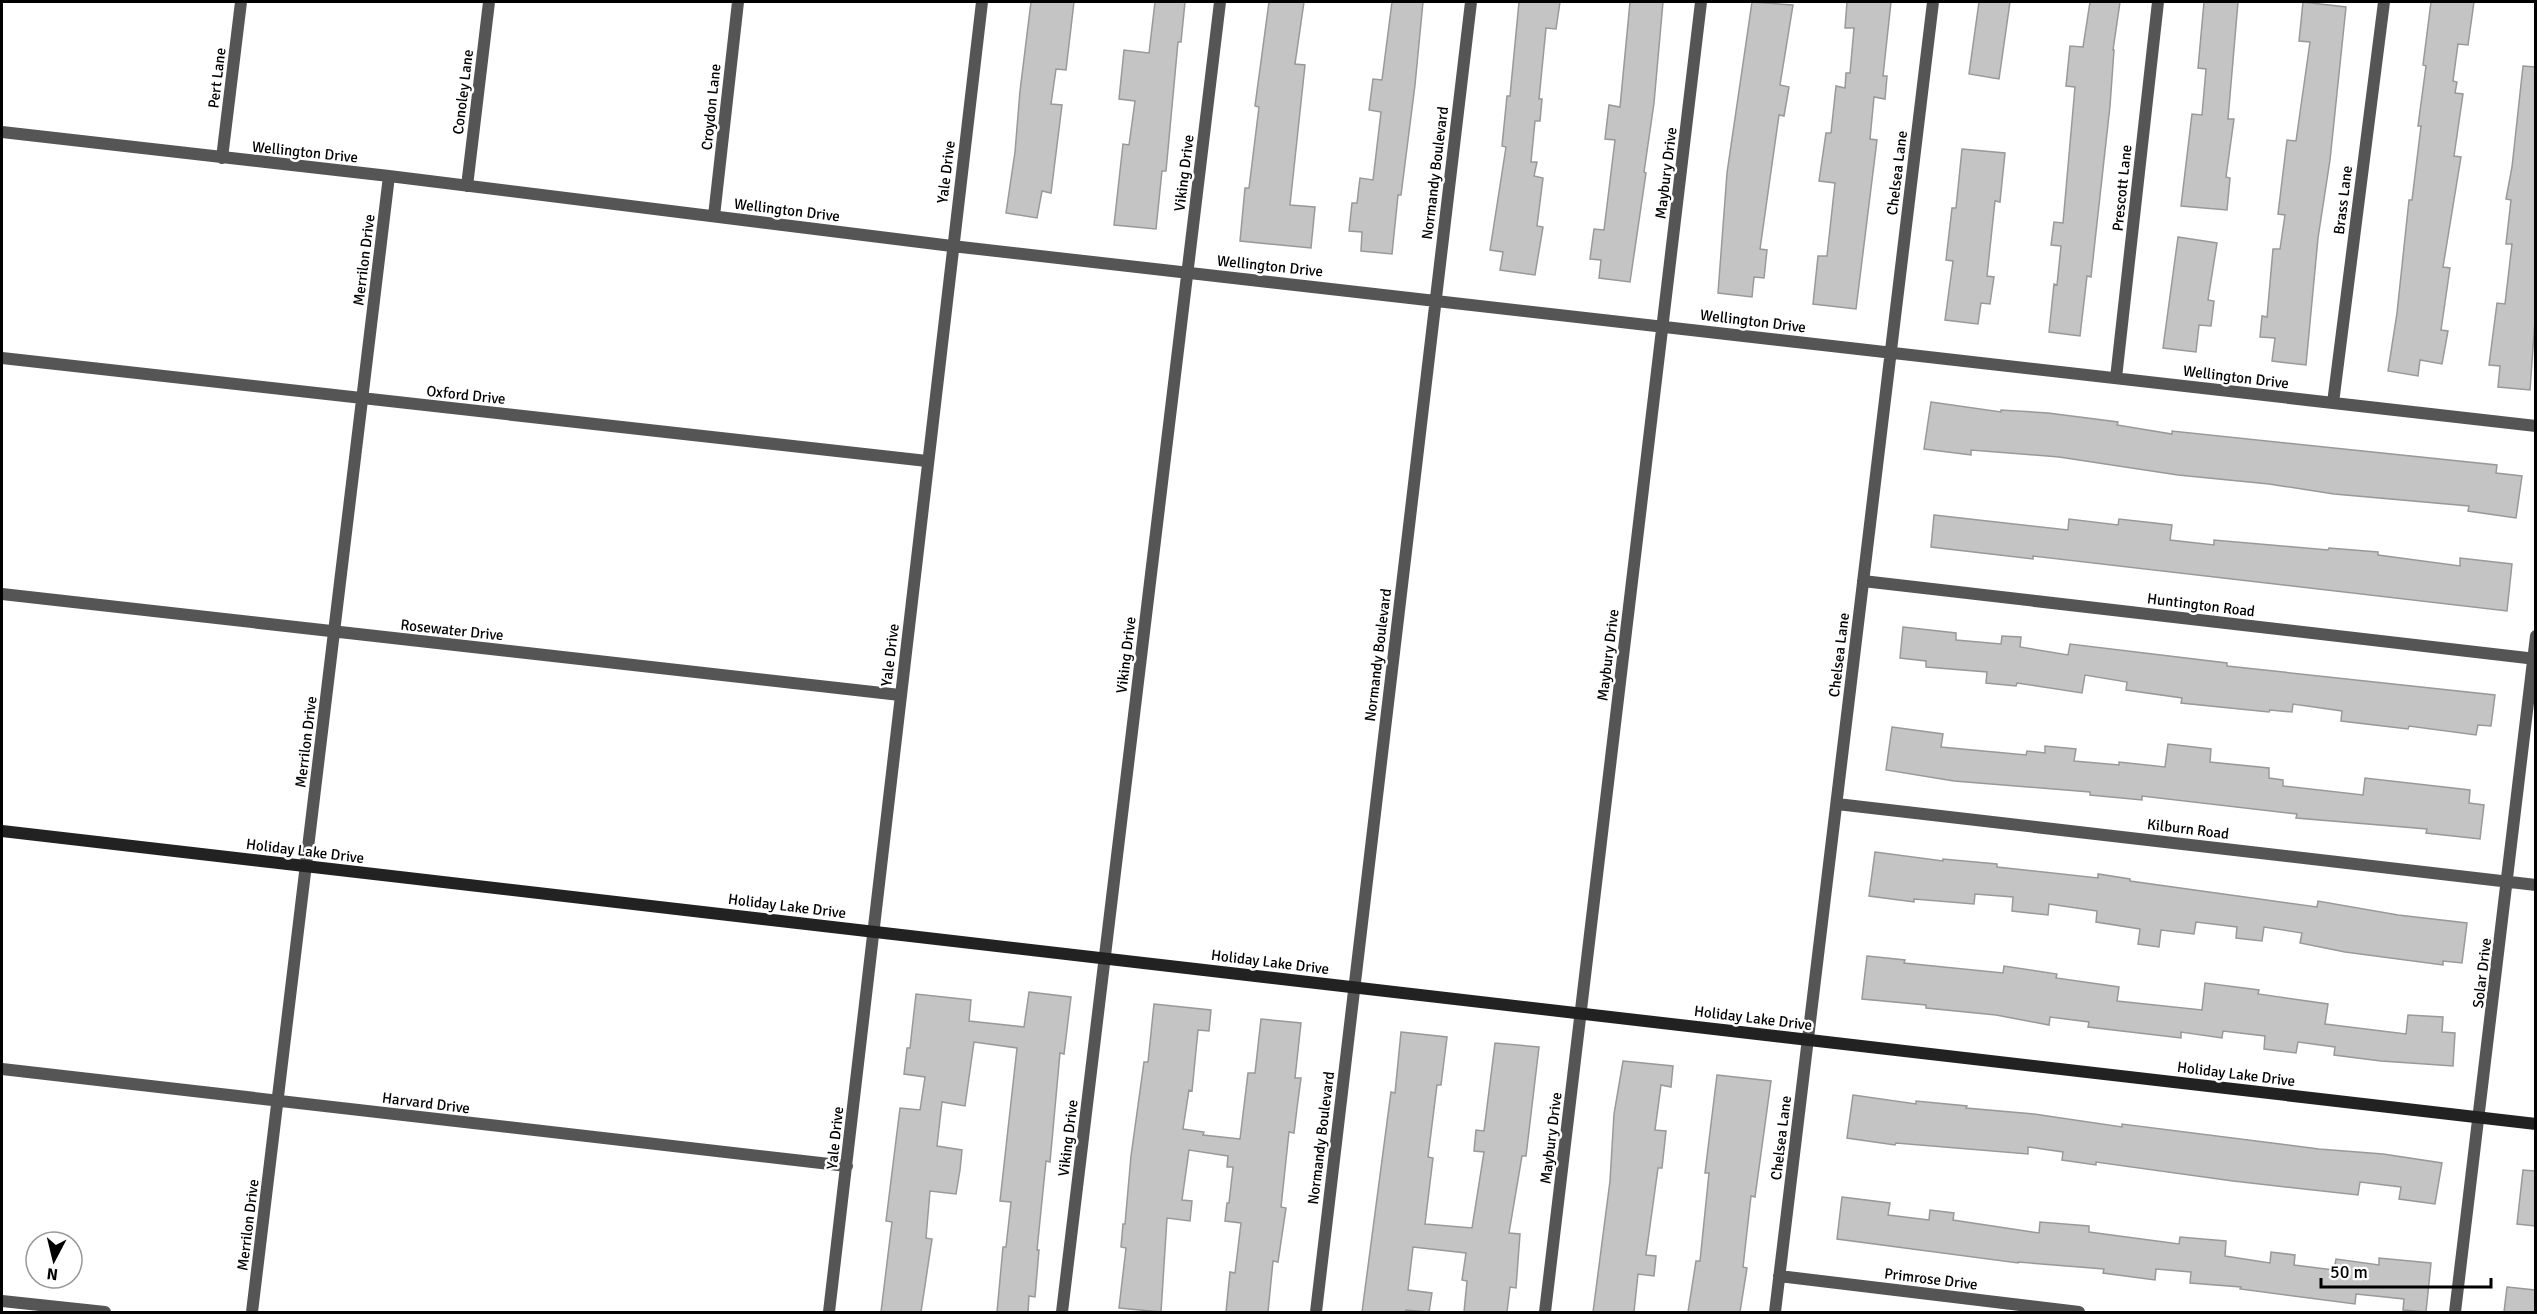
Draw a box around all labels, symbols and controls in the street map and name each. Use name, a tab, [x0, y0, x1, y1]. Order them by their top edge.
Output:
street label: Pert Lane	[204, 47, 230, 109]
street label: Conoley Lane	[449, 48, 477, 136]
street label: Croydon Lane	[698, 63, 724, 151]
street label: Normandy Boulevard	[1418, 105, 1452, 241]
street label: Maybury Drive	[1651, 126, 1681, 220]
street label: Chelsea Lane	[1883, 130, 1911, 216]
street label: Viking Drive	[1170, 134, 1198, 212]
street label: Wellington Drive	[251, 137, 359, 167]
street label: Yale Drive	[933, 140, 959, 204]
street label: Prescott Lane	[2109, 144, 2135, 232]
street label: Brass Lane	[2330, 165, 2356, 235]
street label: Wellington Drive	[733, 195, 841, 225]
street label: Merrilon Drive	[349, 213, 379, 307]
street label: Wellington Drive	[1216, 251, 1324, 281]
street label: Wellington Drive	[1699, 306, 1807, 336]
street label: Wellington Drive	[2182, 362, 2290, 392]
street label: Oxford Drive	[425, 382, 507, 408]
street label: Normandy Boulevard	[1361, 587, 1395, 723]
street label: Huntington Road	[2146, 589, 2256, 621]
street label: Maybury Drive	[1593, 608, 1623, 702]
street label: Chelsea Lane	[1825, 612, 1853, 698]
street label: Rosewater Drive	[400, 616, 504, 644]
street label: Viking Drive	[1112, 616, 1140, 694]
street label: Yale Drive	[877, 623, 903, 687]
street label: Merrilon Drive	[291, 695, 321, 789]
street label: Kilburn Road	[2146, 815, 2230, 843]
street label: Holiday Lake Drive	[245, 835, 365, 867]
street label: Holiday Lake Drive	[727, 890, 847, 922]
street label: Solar Drive	[2469, 937, 2495, 1009]
street label: Holiday Lake Drive	[1210, 946, 1330, 978]
street label: Holiday Lake Drive	[1693, 1002, 1813, 1034]
street label: Holiday Lake Drive	[2176, 1058, 2296, 1090]
street label: Normandy Boulevard	[1304, 1070, 1338, 1206]
street label: Harvard Drive	[381, 1089, 471, 1117]
street label: Maybury Drive	[1536, 1091, 1566, 1185]
street label: Chelsea Lane	[1767, 1095, 1795, 1181]
street label: Viking Drive	[1054, 1099, 1082, 1177]
street label: Yale Drive	[823, 1106, 847, 1170]
street label: Merrilon Drive	[233, 1178, 263, 1272]
north arrow	[24, 1230, 84, 1290]
scale bar	[2321, 1251, 2490, 1289]
text: 50 m	[2330, 1261, 2368, 1283]
text: N	[46, 1263, 59, 1284]
street label: Primrose Drive	[1883, 1264, 1979, 1294]

